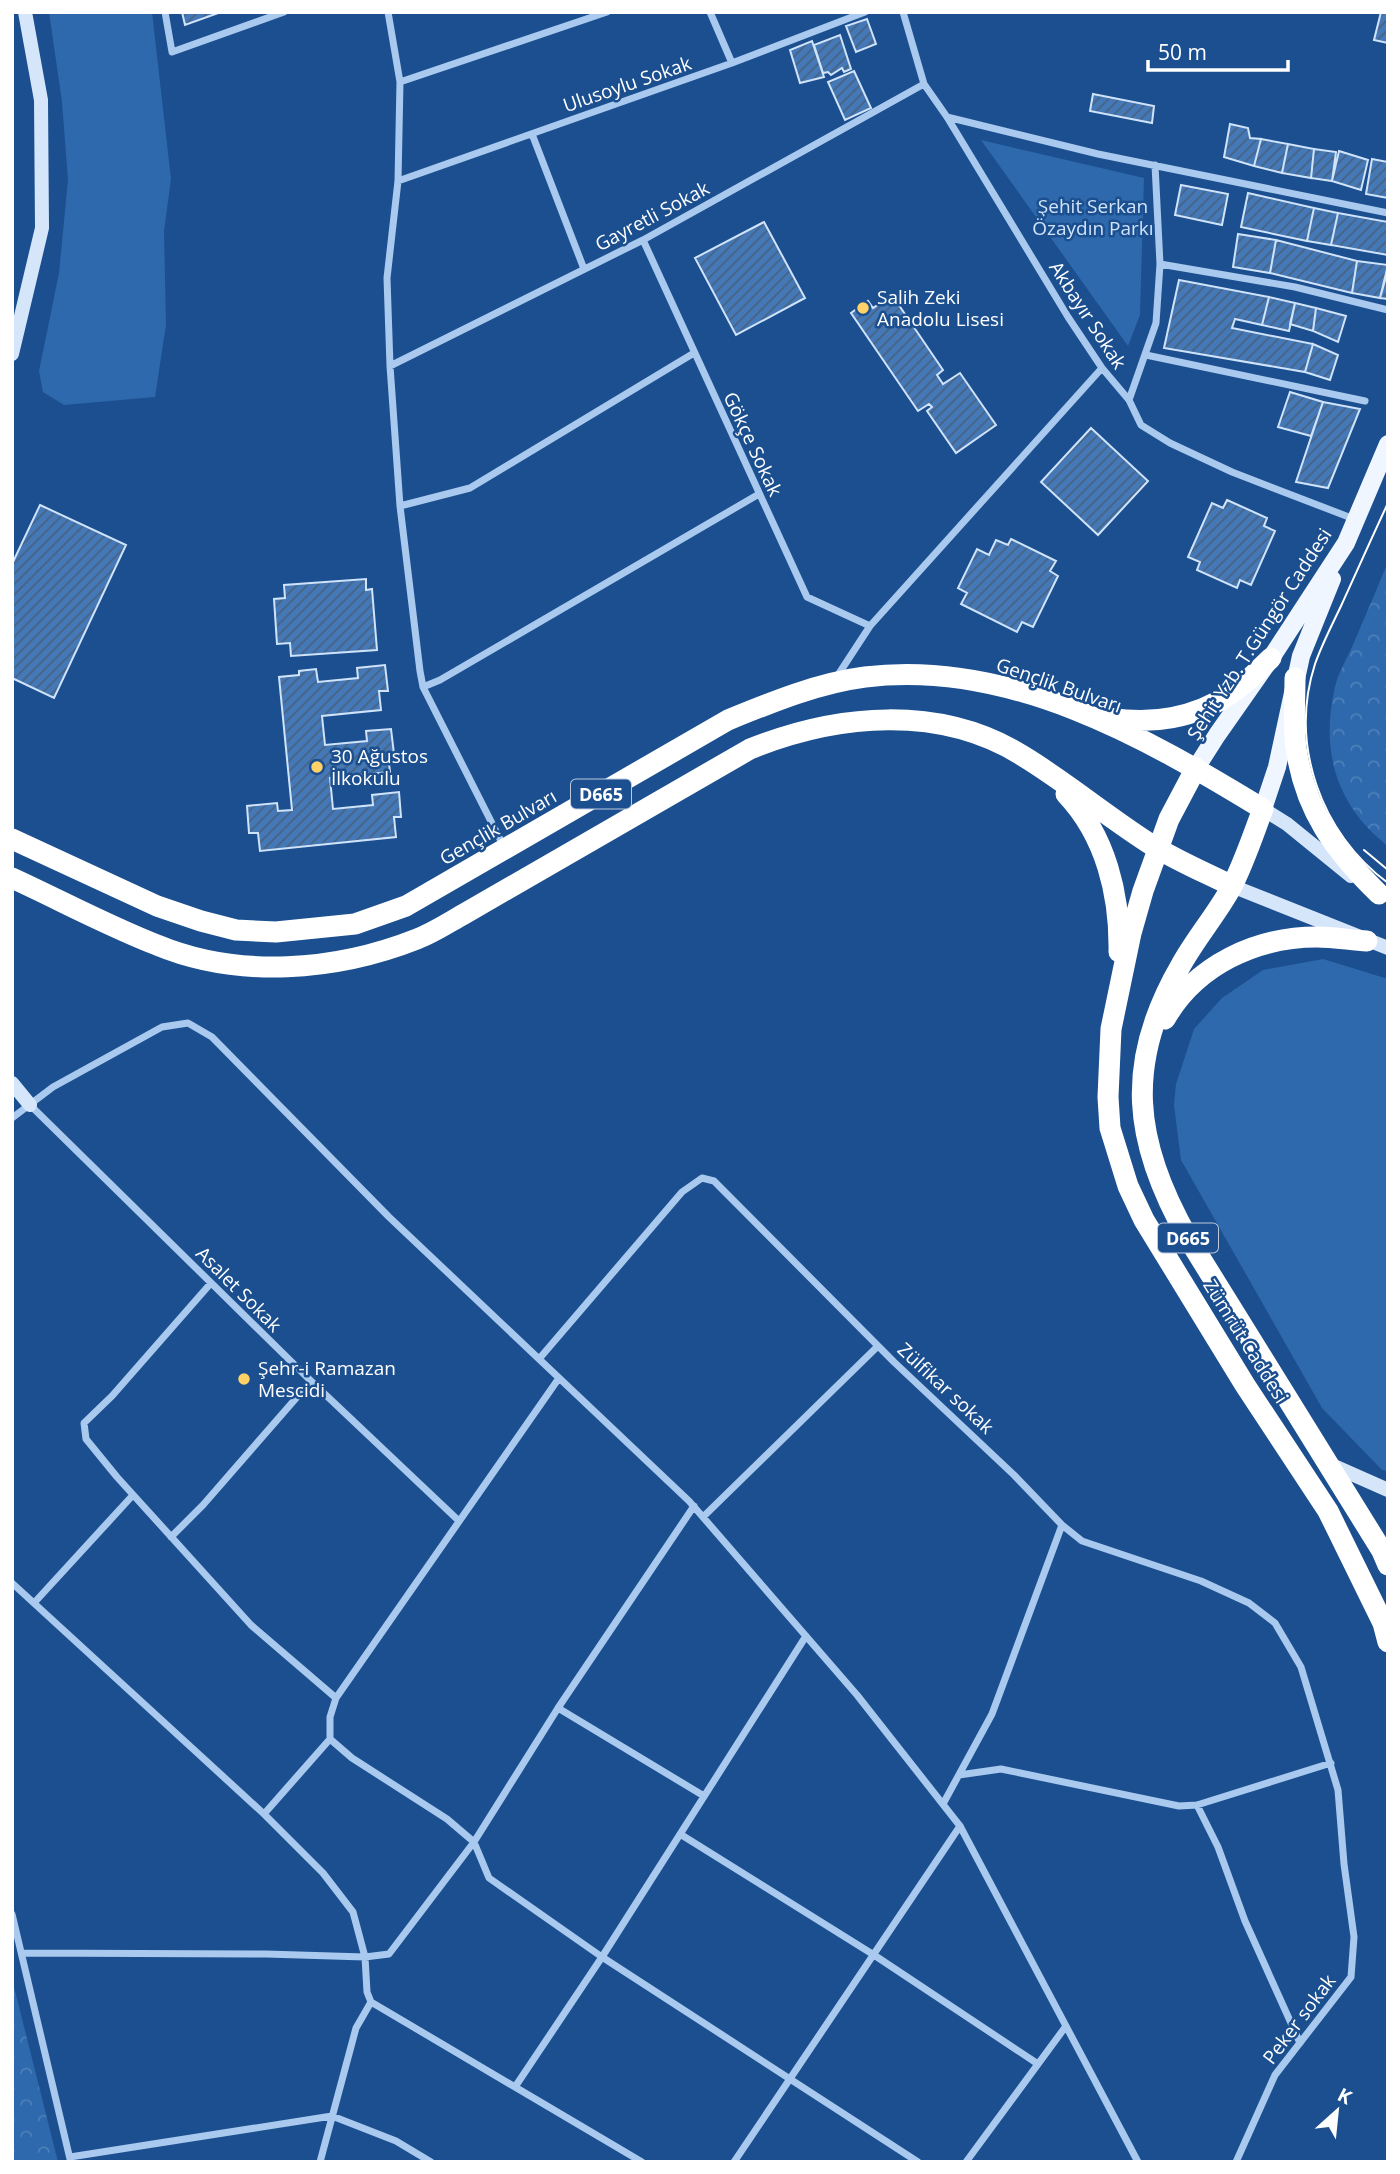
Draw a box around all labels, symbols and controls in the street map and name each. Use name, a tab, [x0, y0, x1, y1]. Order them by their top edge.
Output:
scale bar	[1148, 28, 1288, 72]
text: 50 m	[1158, 38, 1207, 66]
street label: Ulusoylu Sokak	[559, 50, 695, 118]
street label: Gayretli Sokak	[590, 175, 714, 257]
park label: Şehit Serkan Özaydın Parkı	[1032, 193, 1154, 241]
street label: Akbayır Sokak	[1043, 256, 1133, 374]
place label: Salih Zeki Anadolu Lisesi	[877, 284, 1004, 332]
marker: Salih Zeki Anadolu Lisesi	[855, 300, 871, 316]
street label: Gökçe Sokak	[717, 388, 789, 500]
street label: Şehit Yzb. T.Güngör Caddesi	[1181, 523, 1337, 745]
street label: Gençlik Bulvarı	[993, 651, 1125, 719]
place label: 30 Ağustos İlkokulu	[331, 743, 428, 791]
marker: 30 Ağustos İlkokulu	[309, 759, 325, 775]
road number: D665	[571, 780, 631, 808]
street label: Gençlik Bulvarı	[435, 783, 561, 871]
road number: D665	[1158, 1224, 1218, 1252]
street label: Asalet Sokak	[191, 1241, 288, 1338]
street label: Zümrüt Caddesi	[1197, 1274, 1295, 1408]
street label: Zülfikar sokak	[892, 1337, 1000, 1439]
place label: Şehr-i Ramazan Mescidi	[258, 1355, 396, 1403]
marker: Şehr-i Ramazan Mescidi	[236, 1371, 252, 1387]
street label: Peker sokak	[1257, 1969, 1341, 2069]
north arrow	[1302, 2076, 1372, 2146]
text: K	[1333, 2081, 1357, 2110]

